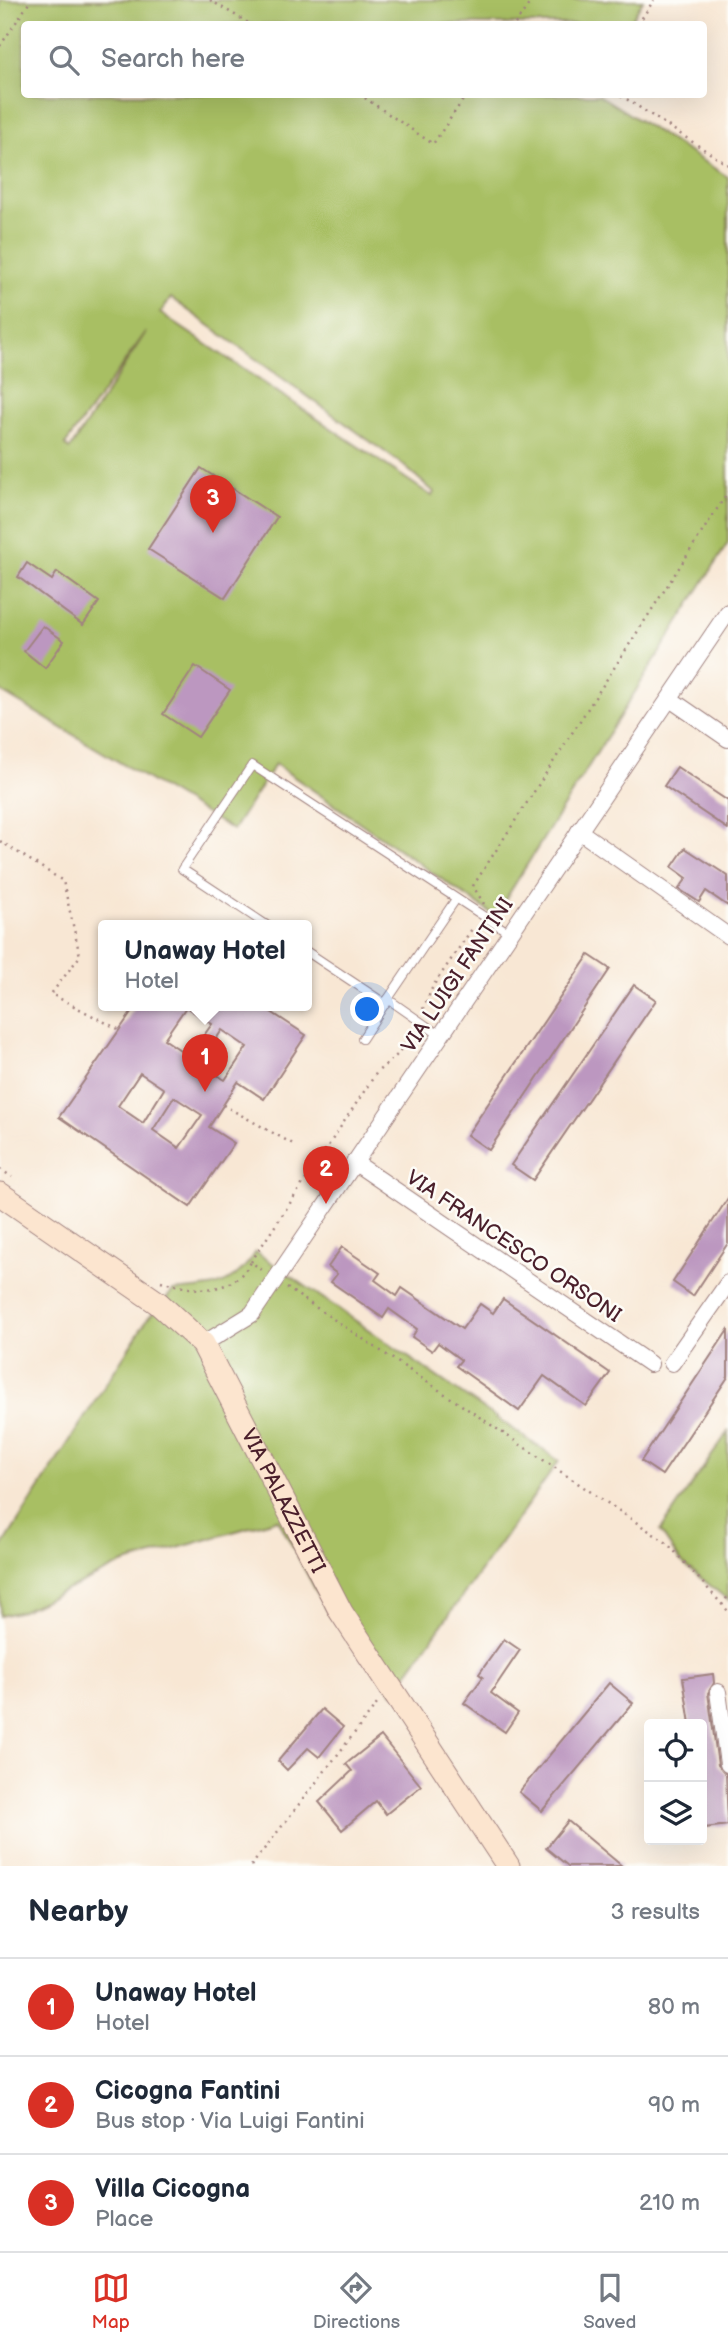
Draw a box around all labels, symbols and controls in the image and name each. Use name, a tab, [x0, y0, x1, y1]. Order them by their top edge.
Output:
search box	[21, 21, 707, 98]
icon: search	[45, 41, 83, 79]
text: Search here	[101, 44, 245, 75]
pin: 3	[190, 475, 236, 533]
street label: VIA LUIGI FANTINI	[396, 893, 519, 1057]
popup	[98, 920, 312, 1011]
text: Unaway Hotel	[124, 936, 286, 967]
text: Hotel	[124, 967, 179, 995]
your location	[350, 992, 384, 1026]
pin: 1	[182, 1034, 228, 1092]
pin: 2	[303, 1146, 349, 1204]
street label: VIA FRANCESCO ORSONI	[401, 1165, 626, 1328]
street label: VIA PALAZZETTI	[236, 1424, 331, 1577]
map controls	[644, 1719, 707, 1845]
button: locate	[644, 1719, 707, 1782]
button: layers	[644, 1782, 707, 1845]
text: Nearby	[28, 1894, 128, 1930]
text: 3 results	[611, 1898, 700, 1926]
text: Unaway Hotel	[95, 1978, 257, 2009]
text: 1	[46, 1993, 56, 2021]
text: 80 m	[648, 1993, 700, 2021]
text: Hotel	[95, 2009, 150, 2037]
text: Cicogna Fantini	[95, 2076, 280, 2107]
text: 2	[44, 2091, 58, 2119]
text: 90 m	[648, 2091, 700, 2119]
text: Bus stop · Via Luigi Fantini	[95, 2107, 365, 2135]
text: Villa Cicogna	[95, 2174, 250, 2205]
text: 3	[44, 2189, 58, 2217]
text: 210 m	[639, 2189, 700, 2217]
text: Place	[95, 2205, 153, 2233]
tab: Map	[92, 2269, 130, 2334]
tab: Directions	[313, 2269, 400, 2334]
tab: Saved	[583, 2269, 636, 2334]

